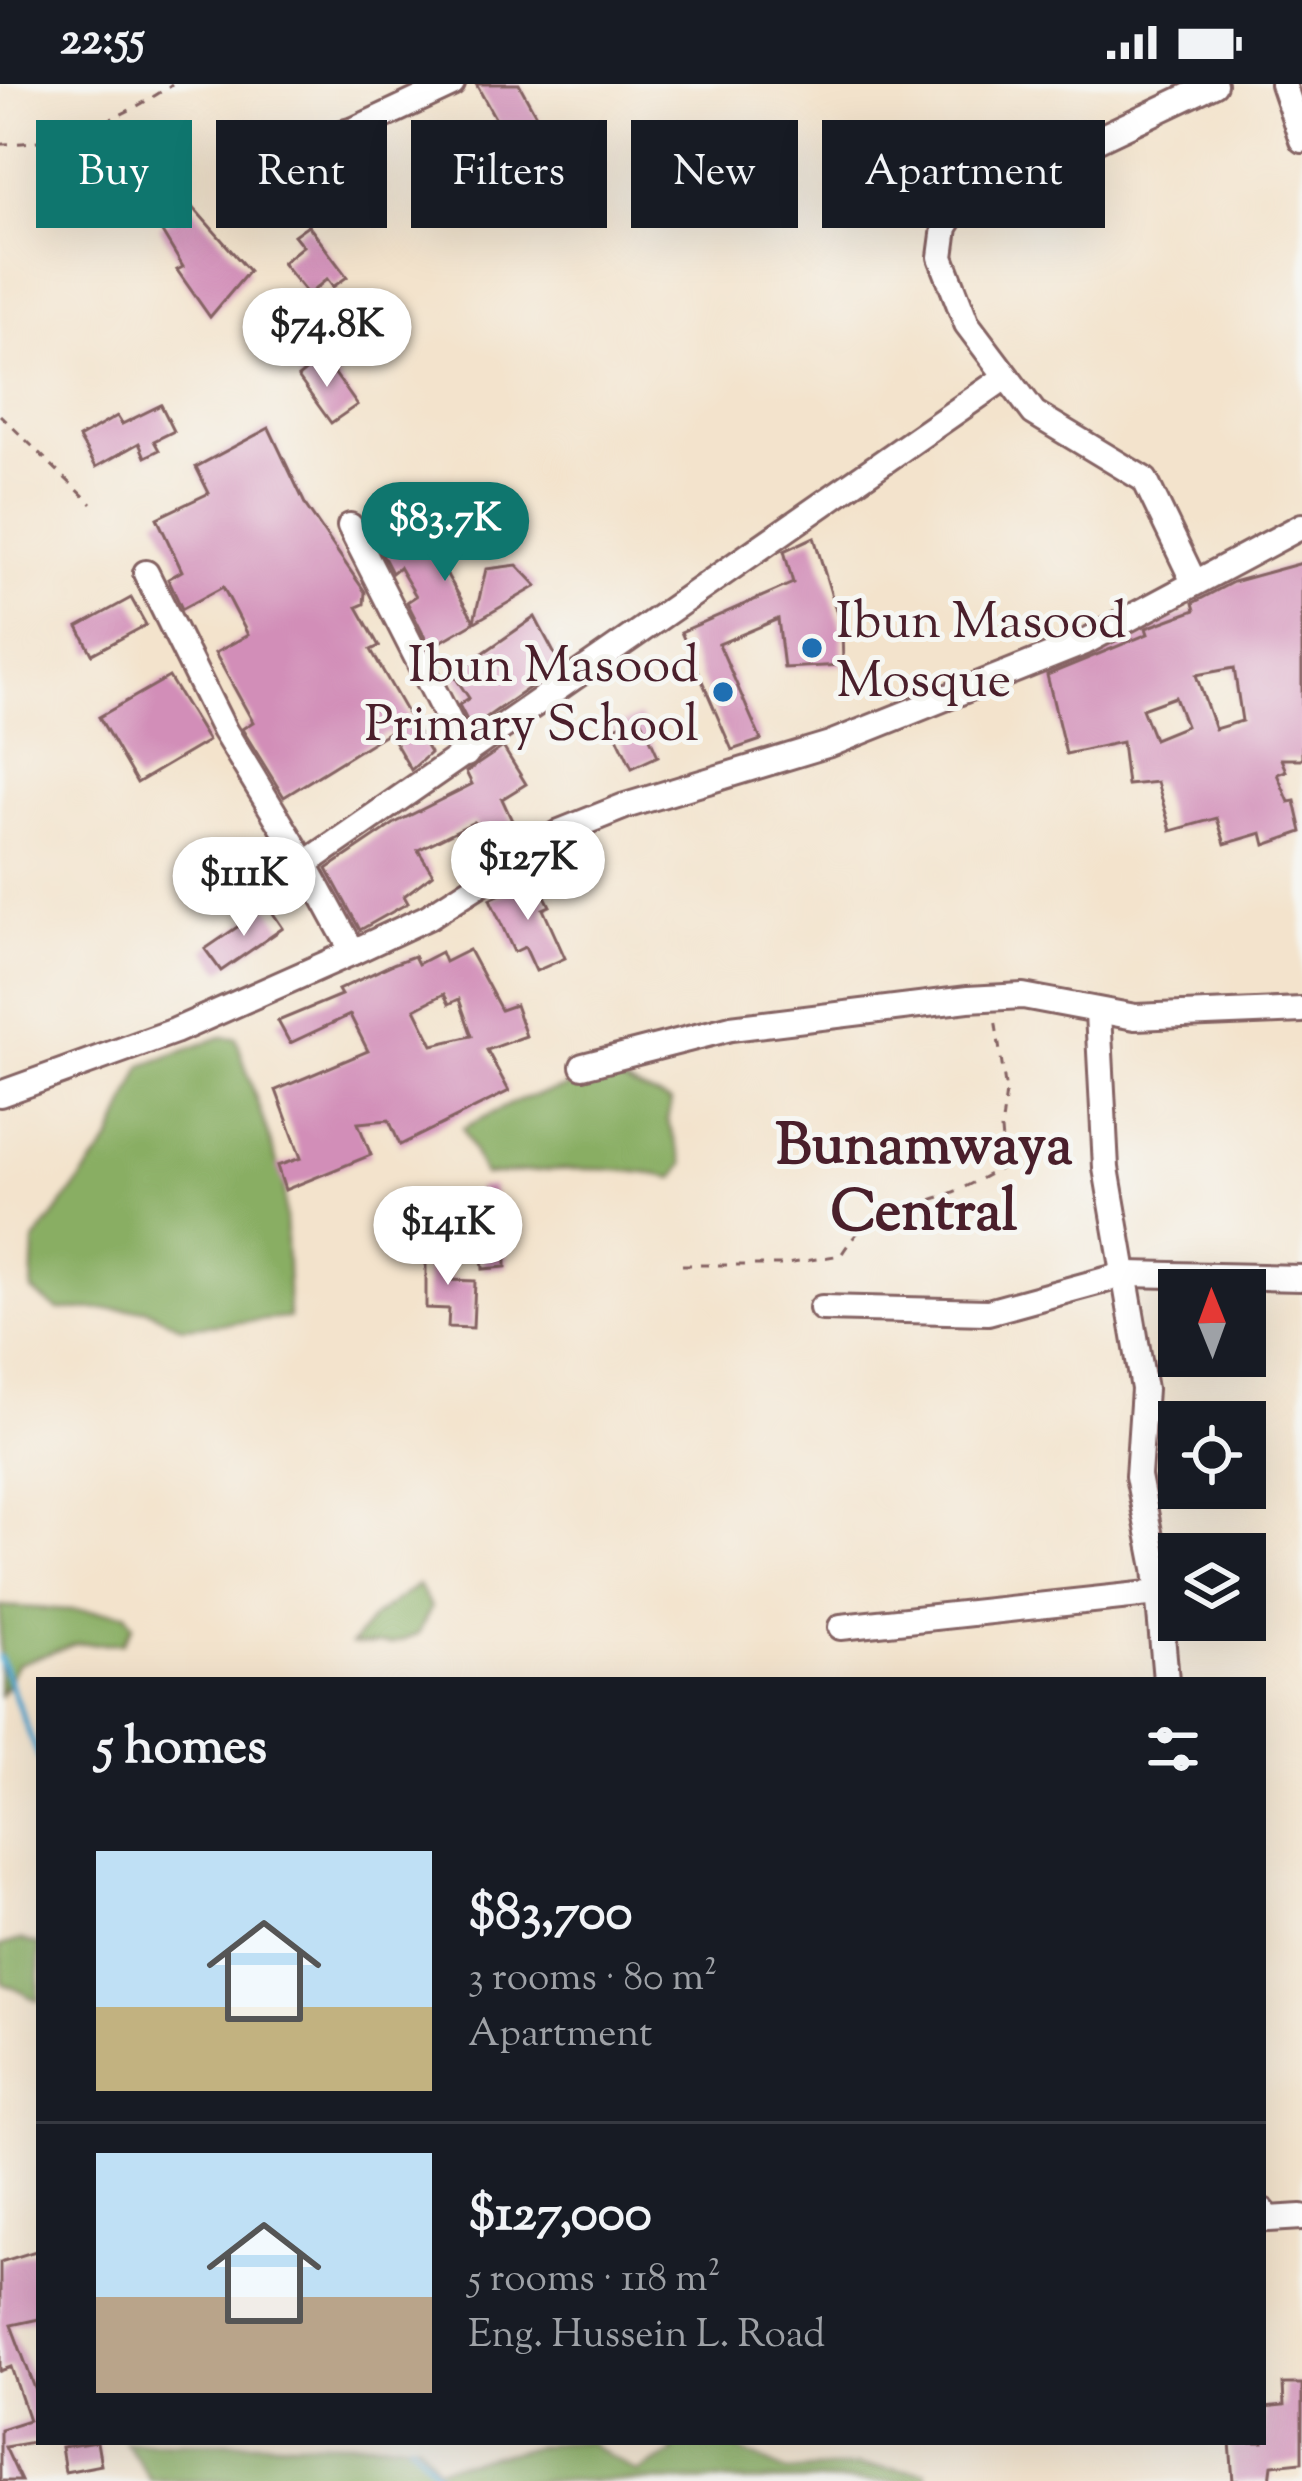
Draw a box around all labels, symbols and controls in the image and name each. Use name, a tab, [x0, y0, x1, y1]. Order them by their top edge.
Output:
text: 22:55	[60, 10, 145, 75]
chip: Buy	[36, 120, 192, 228]
chip: Rent	[216, 120, 387, 228]
chip: Filters	[411, 120, 607, 228]
chip: New	[631, 120, 798, 228]
chip: Apartment	[822, 120, 1105, 228]
pin: $74.8K	[229, 288, 425, 390]
text: $74.8K	[270, 299, 384, 355]
pin: $83.7K	[347, 482, 543, 584]
text: $83.7K	[388, 493, 502, 549]
place label: Ibun Masood Mosque	[836, 588, 1127, 720]
place label: Ibun Masood Primary School	[365, 632, 699, 764]
marker: Ibun Masood Mosque	[799, 635, 825, 661]
marker: Ibun Masood Primary School	[710, 679, 736, 705]
pin: $127K	[444, 821, 612, 923]
text: $127K	[478, 832, 578, 888]
pin: $111K	[160, 837, 328, 939]
text: $111K	[200, 848, 288, 904]
district label: Bunamwaya Central	[776, 1108, 1073, 1256]
pin: $141K	[364, 1186, 532, 1288]
text: $141K	[400, 1197, 496, 1253]
north arrow	[1158, 1269, 1266, 1377]
map controls	[1158, 1269, 1266, 1641]
button: locate	[1158, 1401, 1266, 1509]
button: layers	[1158, 1533, 1266, 1641]
text: 5 homes	[96, 1713, 267, 1786]
icon: filters	[1140, 1716, 1206, 1782]
text: $83,700	[468, 1879, 633, 1952]
icon: home	[192, 1899, 336, 2043]
text: 3 rooms · 80 m²	[468, 1952, 717, 2008]
text: Apartment	[468, 2008, 652, 2064]
text: $127,000	[468, 2180, 652, 2253]
icon: home	[192, 2201, 336, 2345]
text: 5 rooms · 118 m²	[468, 2253, 721, 2309]
text: Eng. Hussein L. Road	[468, 2309, 825, 2365]

